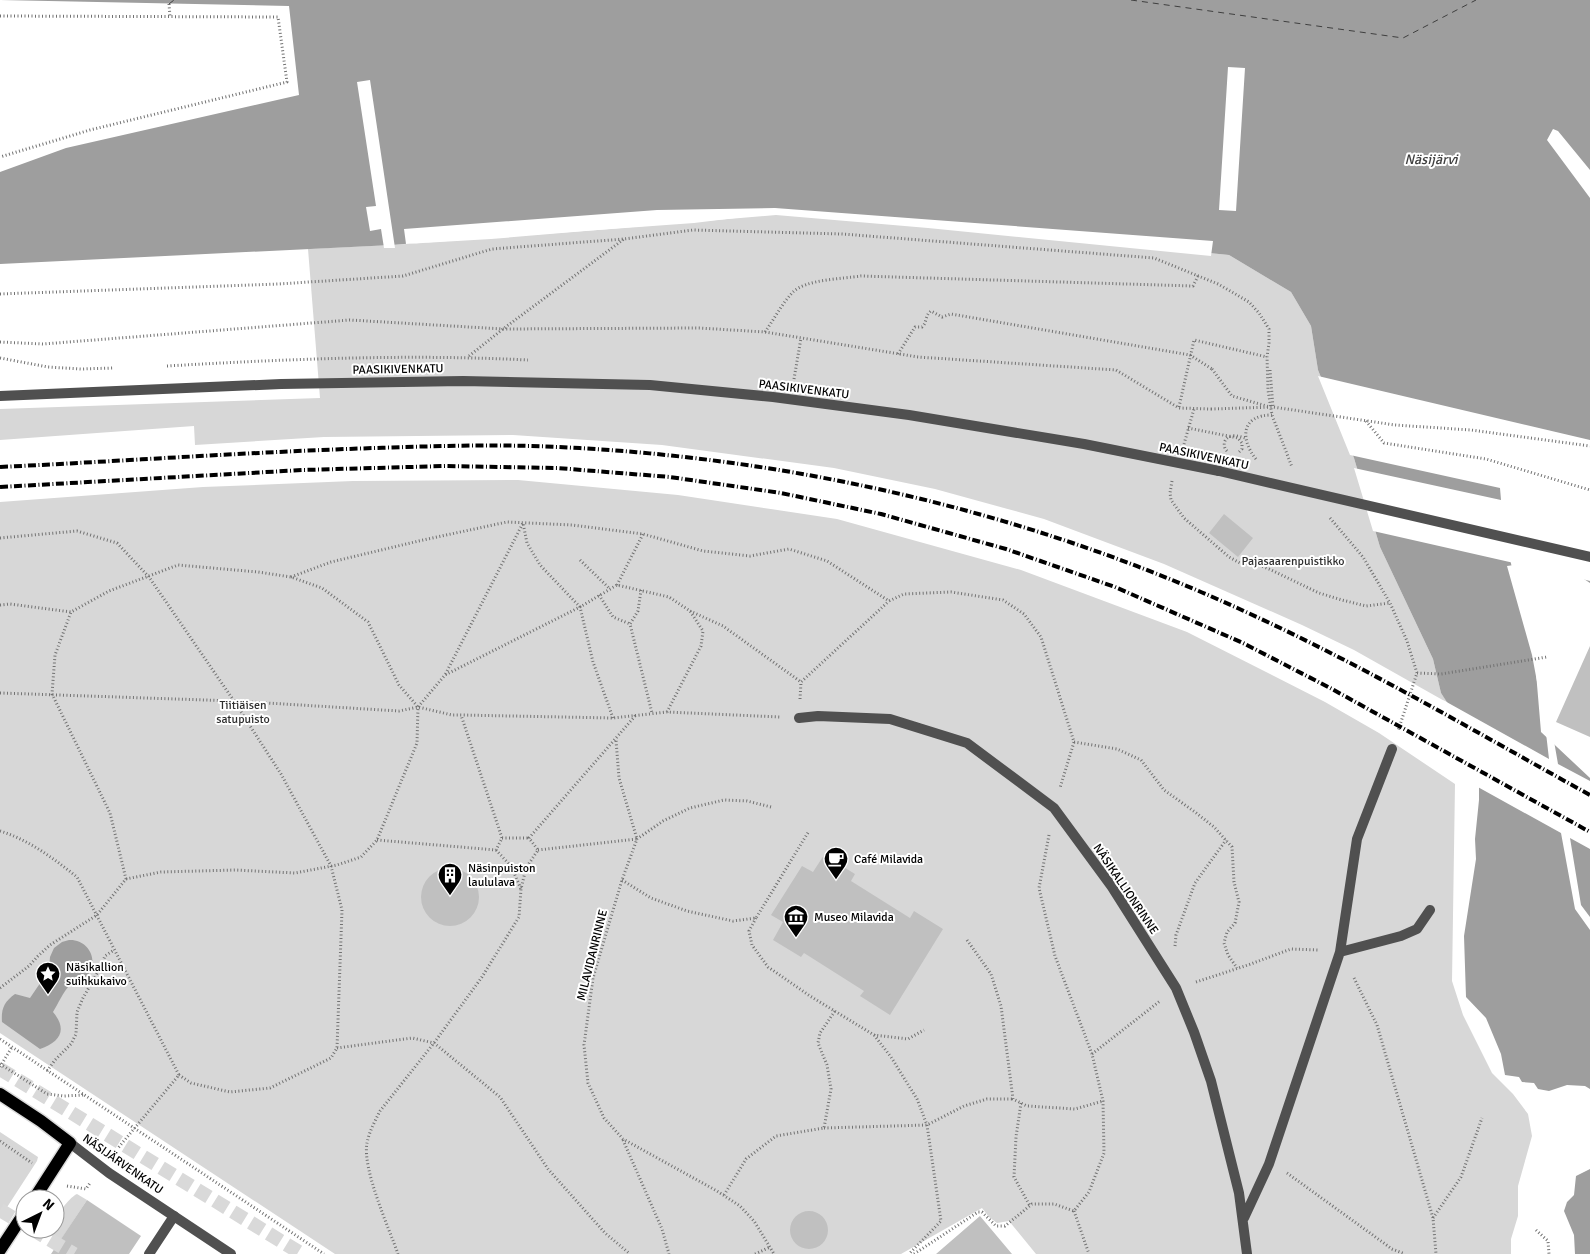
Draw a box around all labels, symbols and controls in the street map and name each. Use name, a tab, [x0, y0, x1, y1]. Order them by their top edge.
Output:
water label: Näsijärvi	[1404, 151, 1460, 168]
street label: PAASIKIVENKATU	[352, 361, 444, 378]
street label: PAASIKIVENKATU	[758, 376, 850, 402]
street label: PAASIKIVENKATU	[1158, 440, 1250, 473]
park label: Pajasaarenpuistikko	[1241, 554, 1345, 569]
park label: Tiitiäisen satupuisto	[216, 698, 270, 727]
street label: NÄSIKALLIONRINNE	[1090, 841, 1162, 938]
cafe icon: Café Milavida	[823, 846, 849, 880]
place label: Café Milavida	[854, 852, 923, 867]
place label: Näsinpuiston laululava	[468, 861, 536, 890]
building icon: Näsinpuiston laululava	[437, 862, 463, 896]
museum icon: Museo Milavida	[783, 904, 809, 938]
street label: MILAVIDANRINNE	[574, 908, 611, 1002]
place label: Museo Milavida	[814, 910, 894, 925]
place label: Näsikallion suihkukaivo	[66, 960, 127, 989]
place icon: Näsikallion suihkukaivo	[35, 961, 61, 995]
street label: NÄSIJÄRVENKATU	[80, 1131, 166, 1198]
north arrow	[15, 1189, 65, 1239]
text: N	[39, 1195, 58, 1214]

